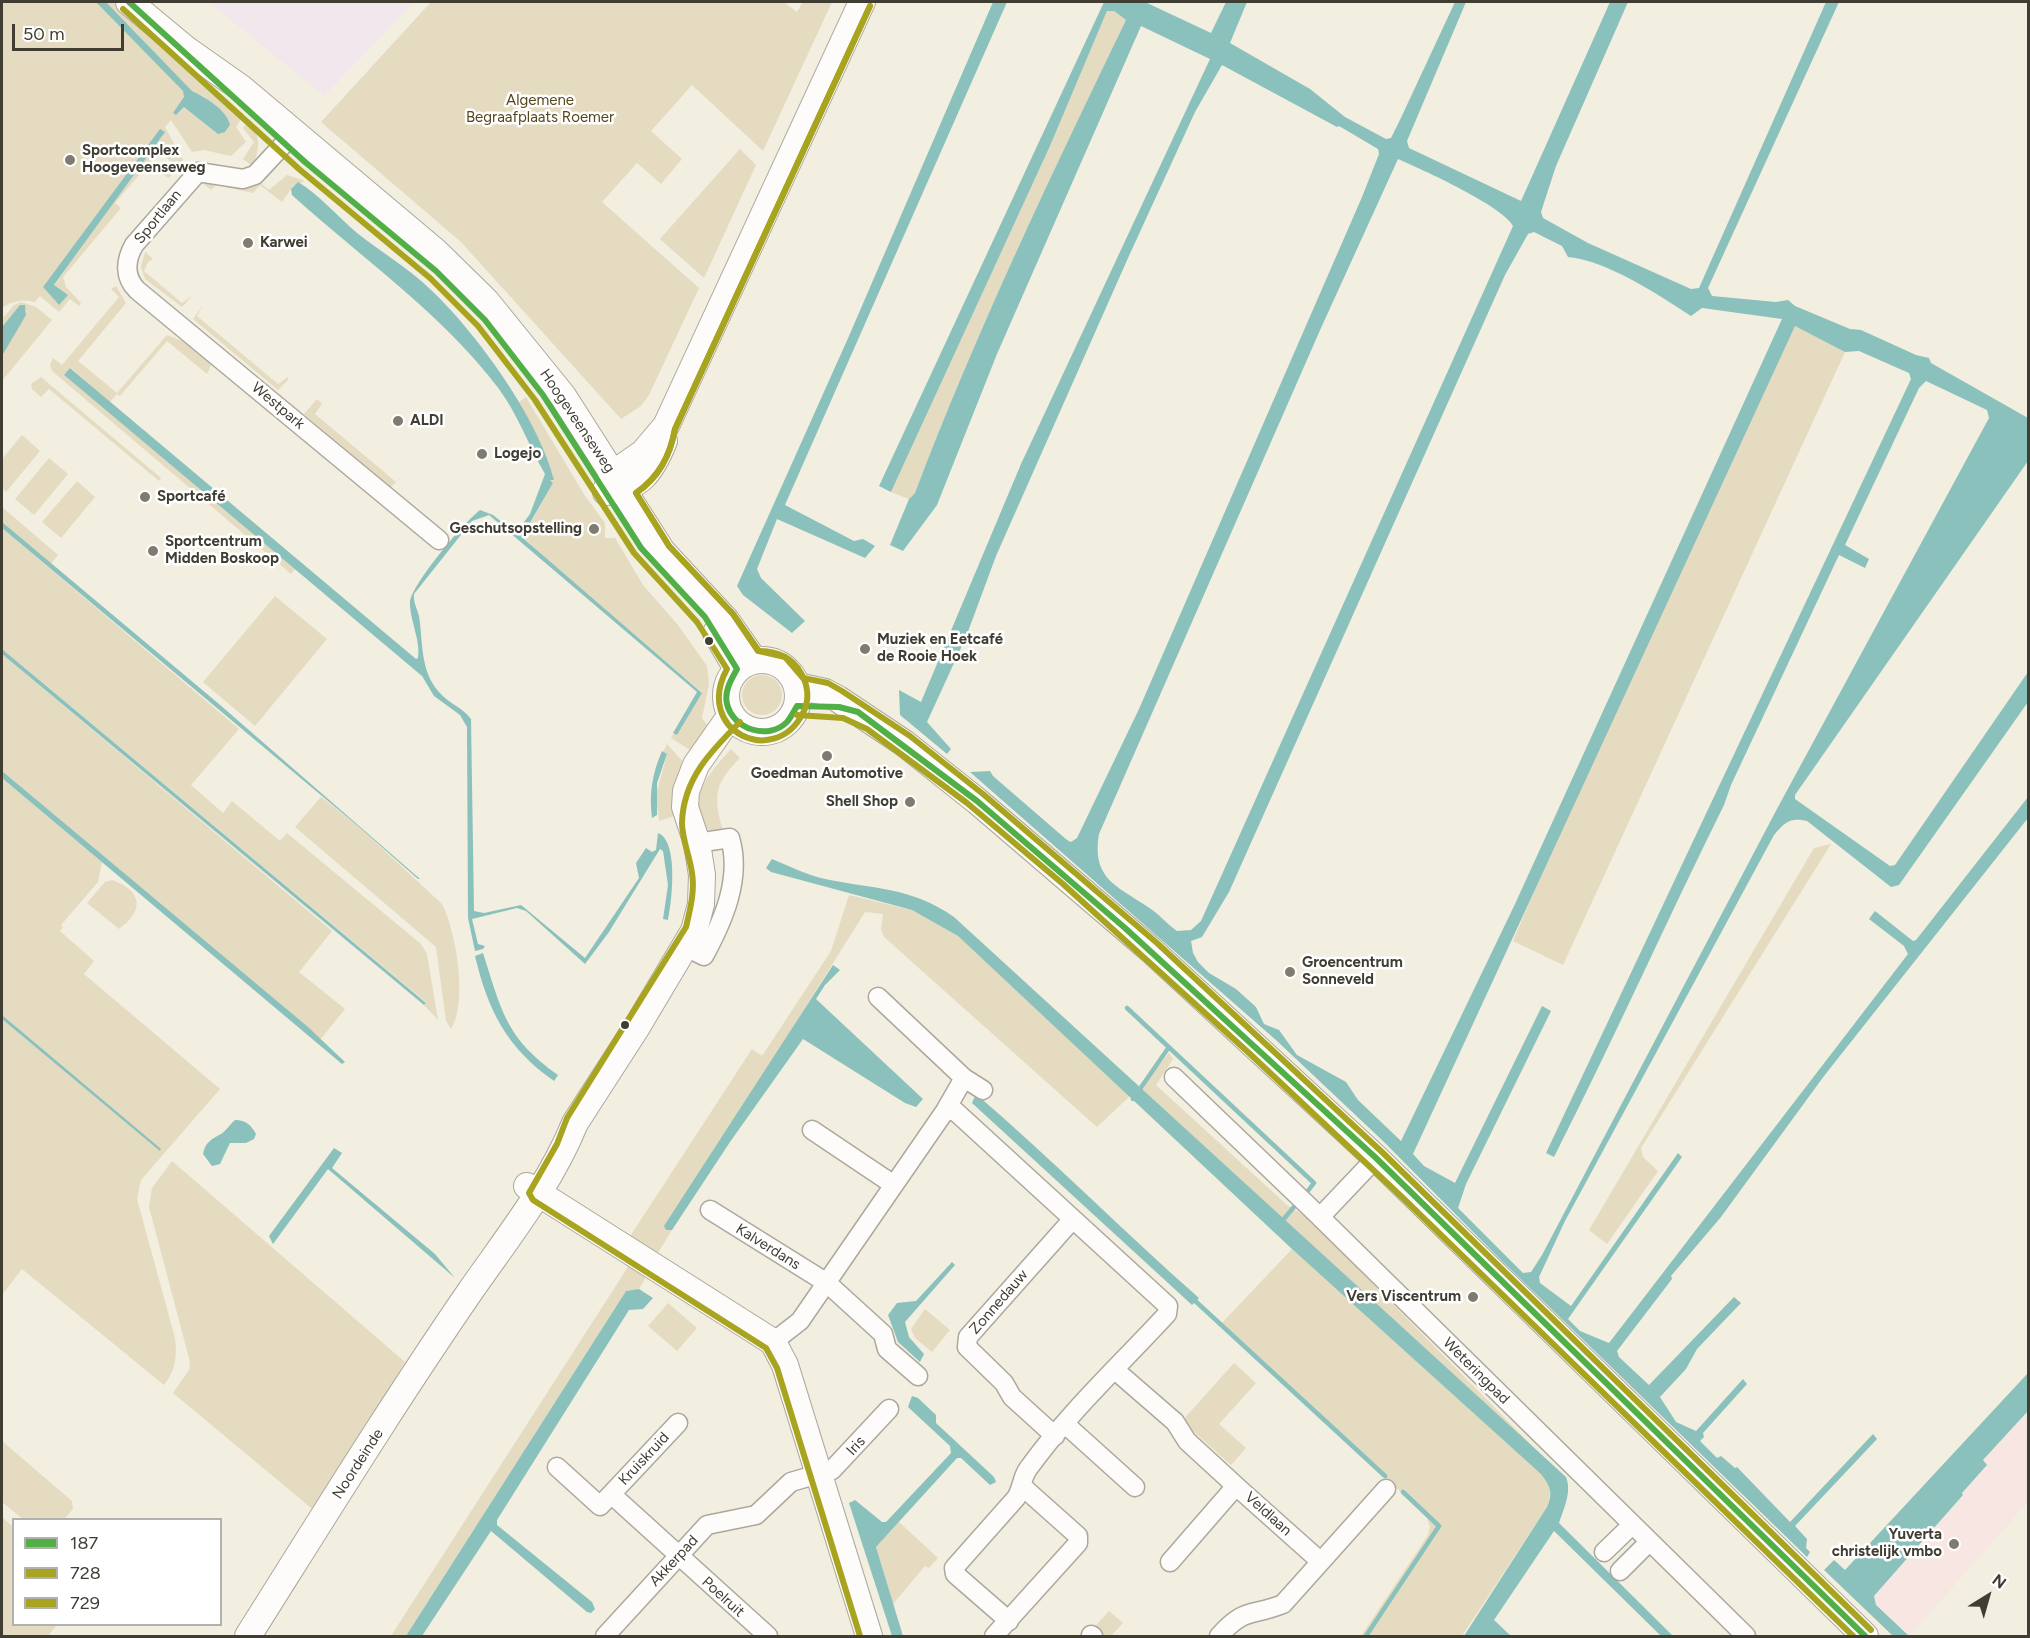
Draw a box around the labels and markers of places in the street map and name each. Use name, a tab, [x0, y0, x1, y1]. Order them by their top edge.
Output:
place label: Sportcomplex Hoogeveenseweg	[82, 142, 205, 177]
marker: Sportcomplex Hoogeveenseweg	[63, 153, 77, 167]
place label: Karwei	[260, 234, 308, 252]
marker: Karwei	[241, 236, 255, 250]
place label: ALDI	[410, 412, 444, 430]
marker: ALDI	[391, 414, 405, 428]
place label: Logejo	[494, 445, 541, 463]
marker: Logejo	[475, 447, 489, 461]
place label: Sportcafé	[157, 488, 226, 506]
marker: Sportcafé	[138, 490, 152, 504]
place label: Geschutsopstelling	[450, 520, 582, 538]
marker: Geschutsopstelling	[587, 522, 601, 536]
place label: Sportcentrum Midden Boskoop	[165, 533, 279, 568]
marker: Sportcentrum Midden Boskoop	[146, 544, 160, 558]
place label: Muziek en Eetcafé de Rooie Hoek	[877, 631, 1003, 666]
unlabelled marker	[703, 635, 715, 647]
marker: Muziek en Eetcafé de Rooie Hoek	[858, 642, 872, 656]
marker: Goedman Automotive	[820, 749, 834, 763]
place label: Goedman Automotive	[751, 765, 903, 783]
place label: Shell Shop	[826, 793, 898, 811]
marker: Shell Shop	[903, 795, 917, 809]
place label: Groencentrum Sonneveld	[1302, 954, 1403, 989]
marker: Groencentrum Sonneveld	[1283, 965, 1297, 979]
unlabelled marker	[619, 1019, 631, 1031]
place label: Vers Viscentrum	[1346, 1288, 1461, 1306]
marker: Vers Viscentrum	[1466, 1290, 1480, 1304]
place label: Yuverta christelijk vmbo	[1832, 1526, 1942, 1561]
marker: Yuverta christelijk vmbo	[1947, 1537, 1961, 1551]

